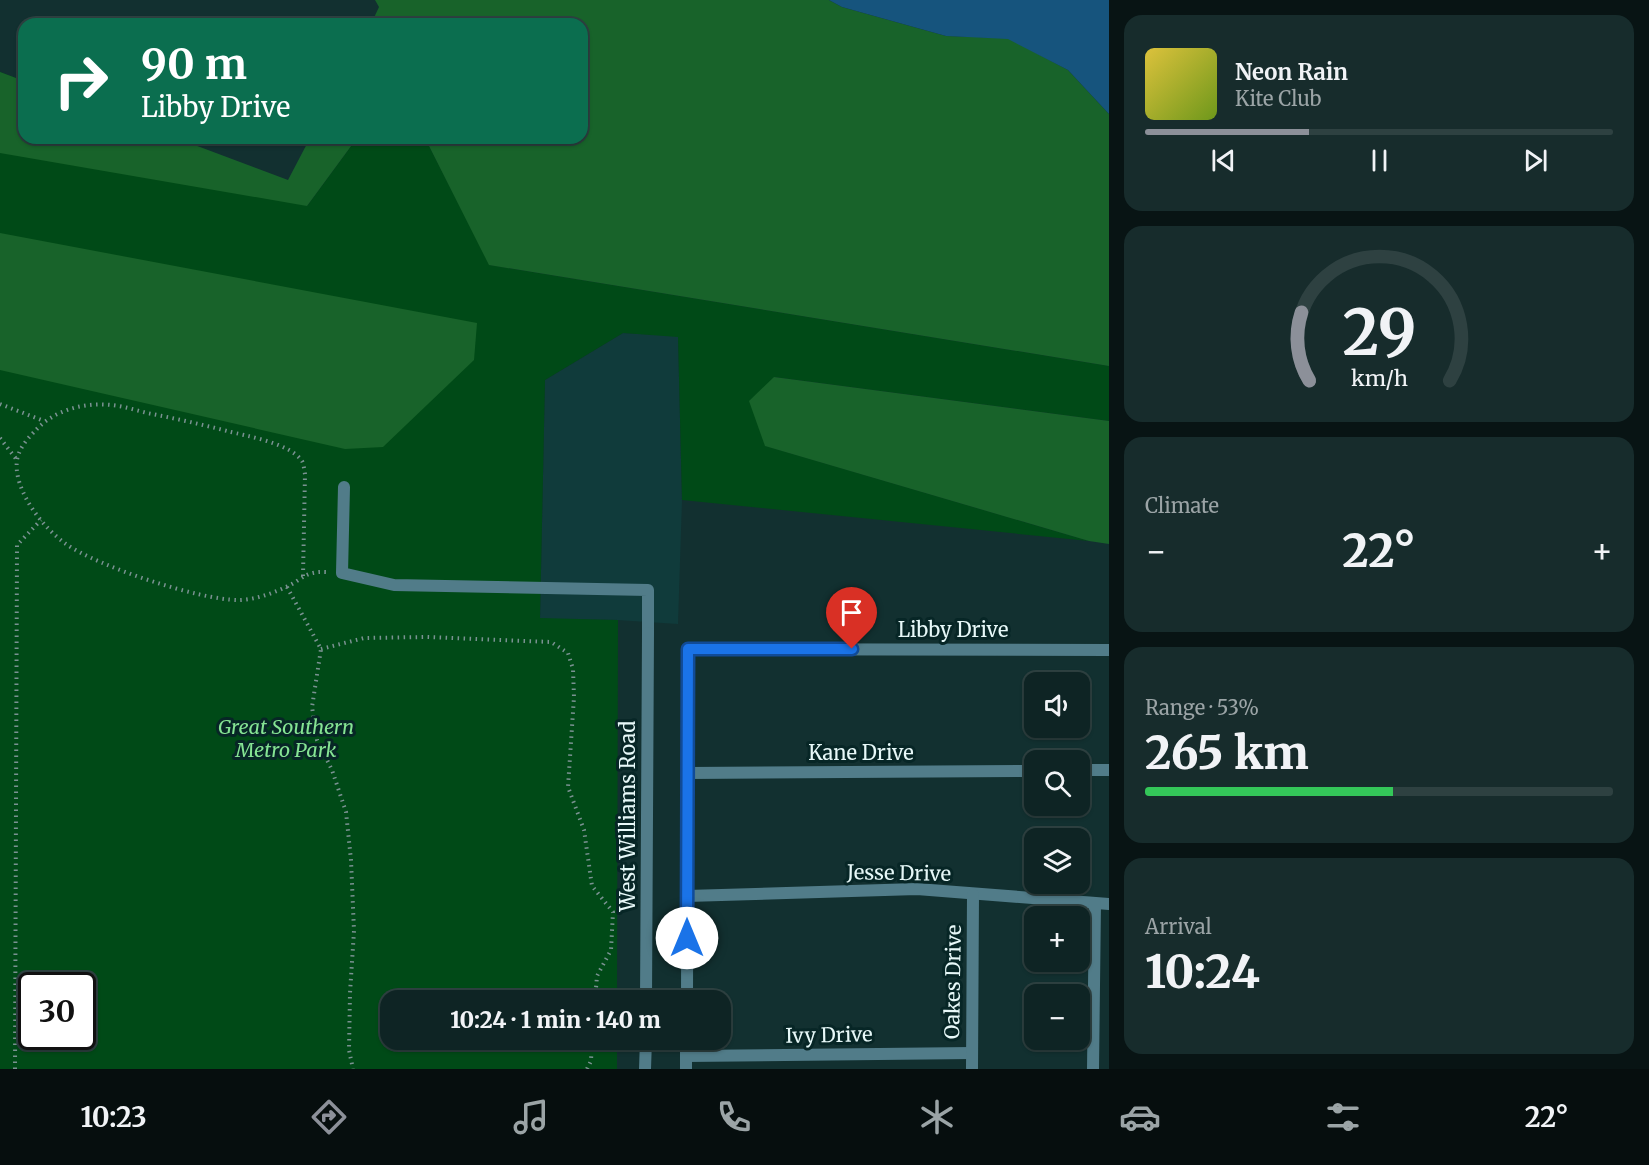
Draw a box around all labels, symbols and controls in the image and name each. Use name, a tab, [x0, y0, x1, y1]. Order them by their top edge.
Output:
text: 90 m	[141, 38, 247, 90]
icon: right	[42, 42, 120, 120]
text: Neon Rain	[1235, 58, 1348, 86]
text: Kite Club	[1235, 86, 1321, 111]
text: Libby Drive	[141, 90, 290, 124]
icon: previous	[1207, 144, 1240, 177]
icon: pause	[1363, 144, 1396, 177]
icon: next	[1519, 144, 1552, 177]
text: 29	[1342, 294, 1416, 372]
text: km/h	[1351, 365, 1407, 392]
text: Climate	[1145, 493, 1219, 518]
text: 22°	[1342, 523, 1416, 579]
text: −	[1145, 531, 1167, 572]
text: +	[1591, 531, 1613, 572]
pin	[826, 587, 877, 649]
icon: arrive	[835, 596, 868, 629]
street label: Libby Drive	[898, 617, 1008, 642]
map controls	[1024, 672, 1090, 1050]
button: sound	[1024, 672, 1090, 738]
text: Range · 53%	[1145, 695, 1259, 720]
park label: Great Southern Metro Park	[218, 714, 354, 762]
street label: West Williams Road	[615, 721, 640, 912]
text: 265 km	[1145, 725, 1309, 781]
street label: Kane Drive	[808, 740, 914, 765]
button: search	[1024, 750, 1090, 816]
button: layers	[1024, 828, 1090, 894]
street label: Jesse Drive	[846, 859, 951, 886]
position arrow	[655, 906, 719, 970]
button: +	[1024, 906, 1090, 972]
text: Arrival	[1145, 914, 1212, 939]
street label: Oakes Drive	[939, 925, 966, 1039]
text: 10:24	[1145, 944, 1260, 1000]
speed limit sign: 30	[18, 972, 96, 1050]
button: −	[1024, 984, 1090, 1050]
text: 10:24 · 1 min · 140 m	[450, 1006, 661, 1034]
street label: Ivy Drive	[785, 1021, 873, 1048]
icon: directions	[308, 1096, 350, 1138]
icon: music	[510, 1096, 552, 1138]
icon: phone	[713, 1096, 755, 1138]
icon: climate	[916, 1096, 958, 1138]
icon: car	[1119, 1096, 1161, 1138]
icon: filters	[1322, 1096, 1364, 1138]
text: 10:23	[80, 1100, 147, 1134]
text: 22°	[1525, 1100, 1569, 1134]

